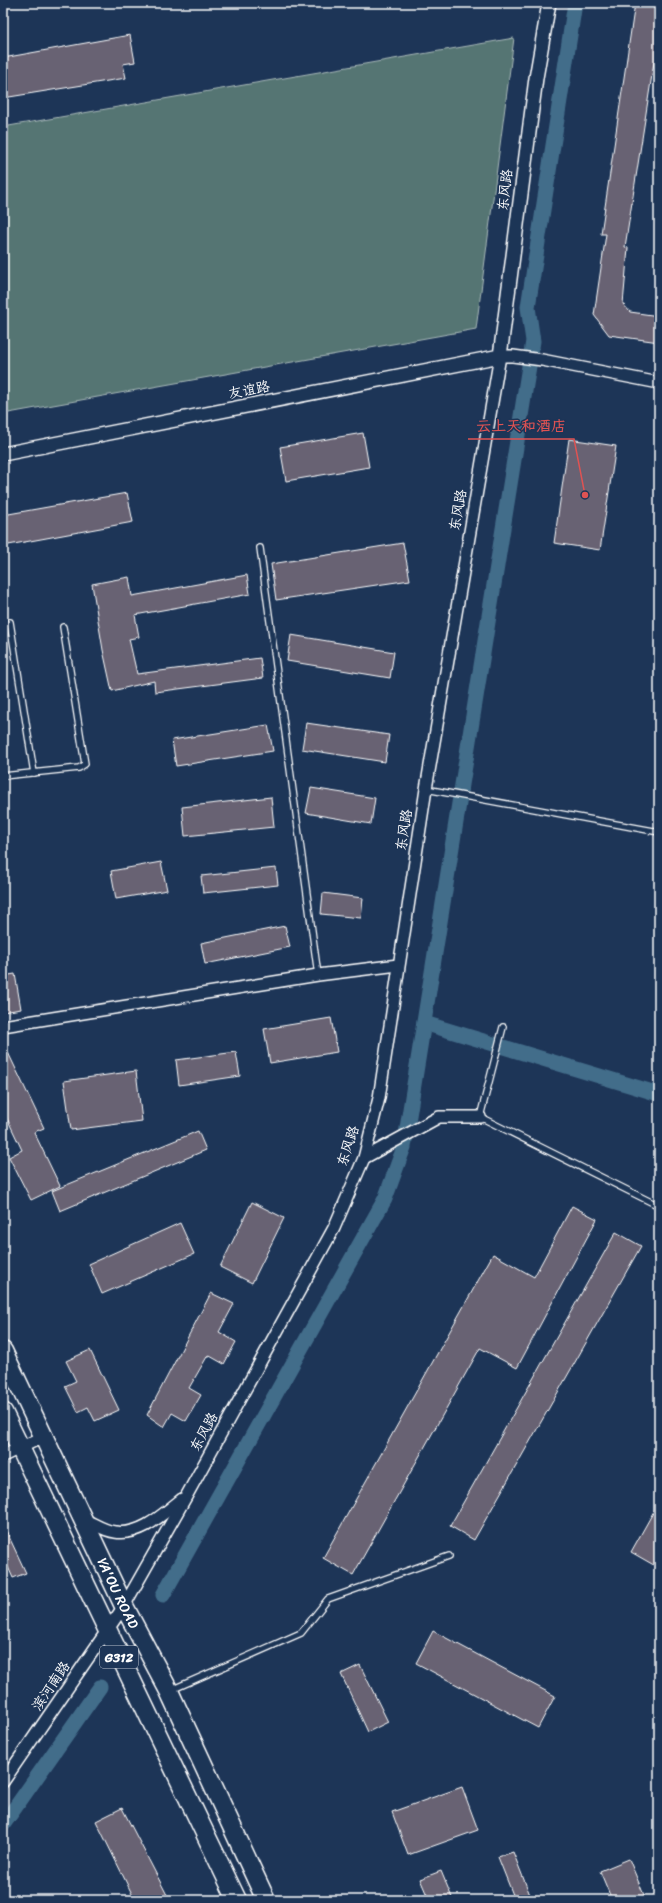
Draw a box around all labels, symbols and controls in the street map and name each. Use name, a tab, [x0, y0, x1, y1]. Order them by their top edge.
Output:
street label: 东风路	[490, 168, 520, 212]
street label: 友谊路	[226, 374, 272, 406]
callout: 云上天和酒店	[468, 412, 574, 439]
text: 云上天和酒店	[476, 413, 566, 439]
street label: 东风路	[442, 487, 474, 533]
street label: 东风路	[388, 807, 420, 853]
street label: 东风路	[330, 1122, 366, 1170]
street label: 东风路	[183, 1408, 225, 1456]
street label: YA'OU ROAD	[90, 1553, 147, 1634]
road number: G312	[100, 1646, 138, 1668]
street label: 滨河南路	[25, 1656, 77, 1716]

